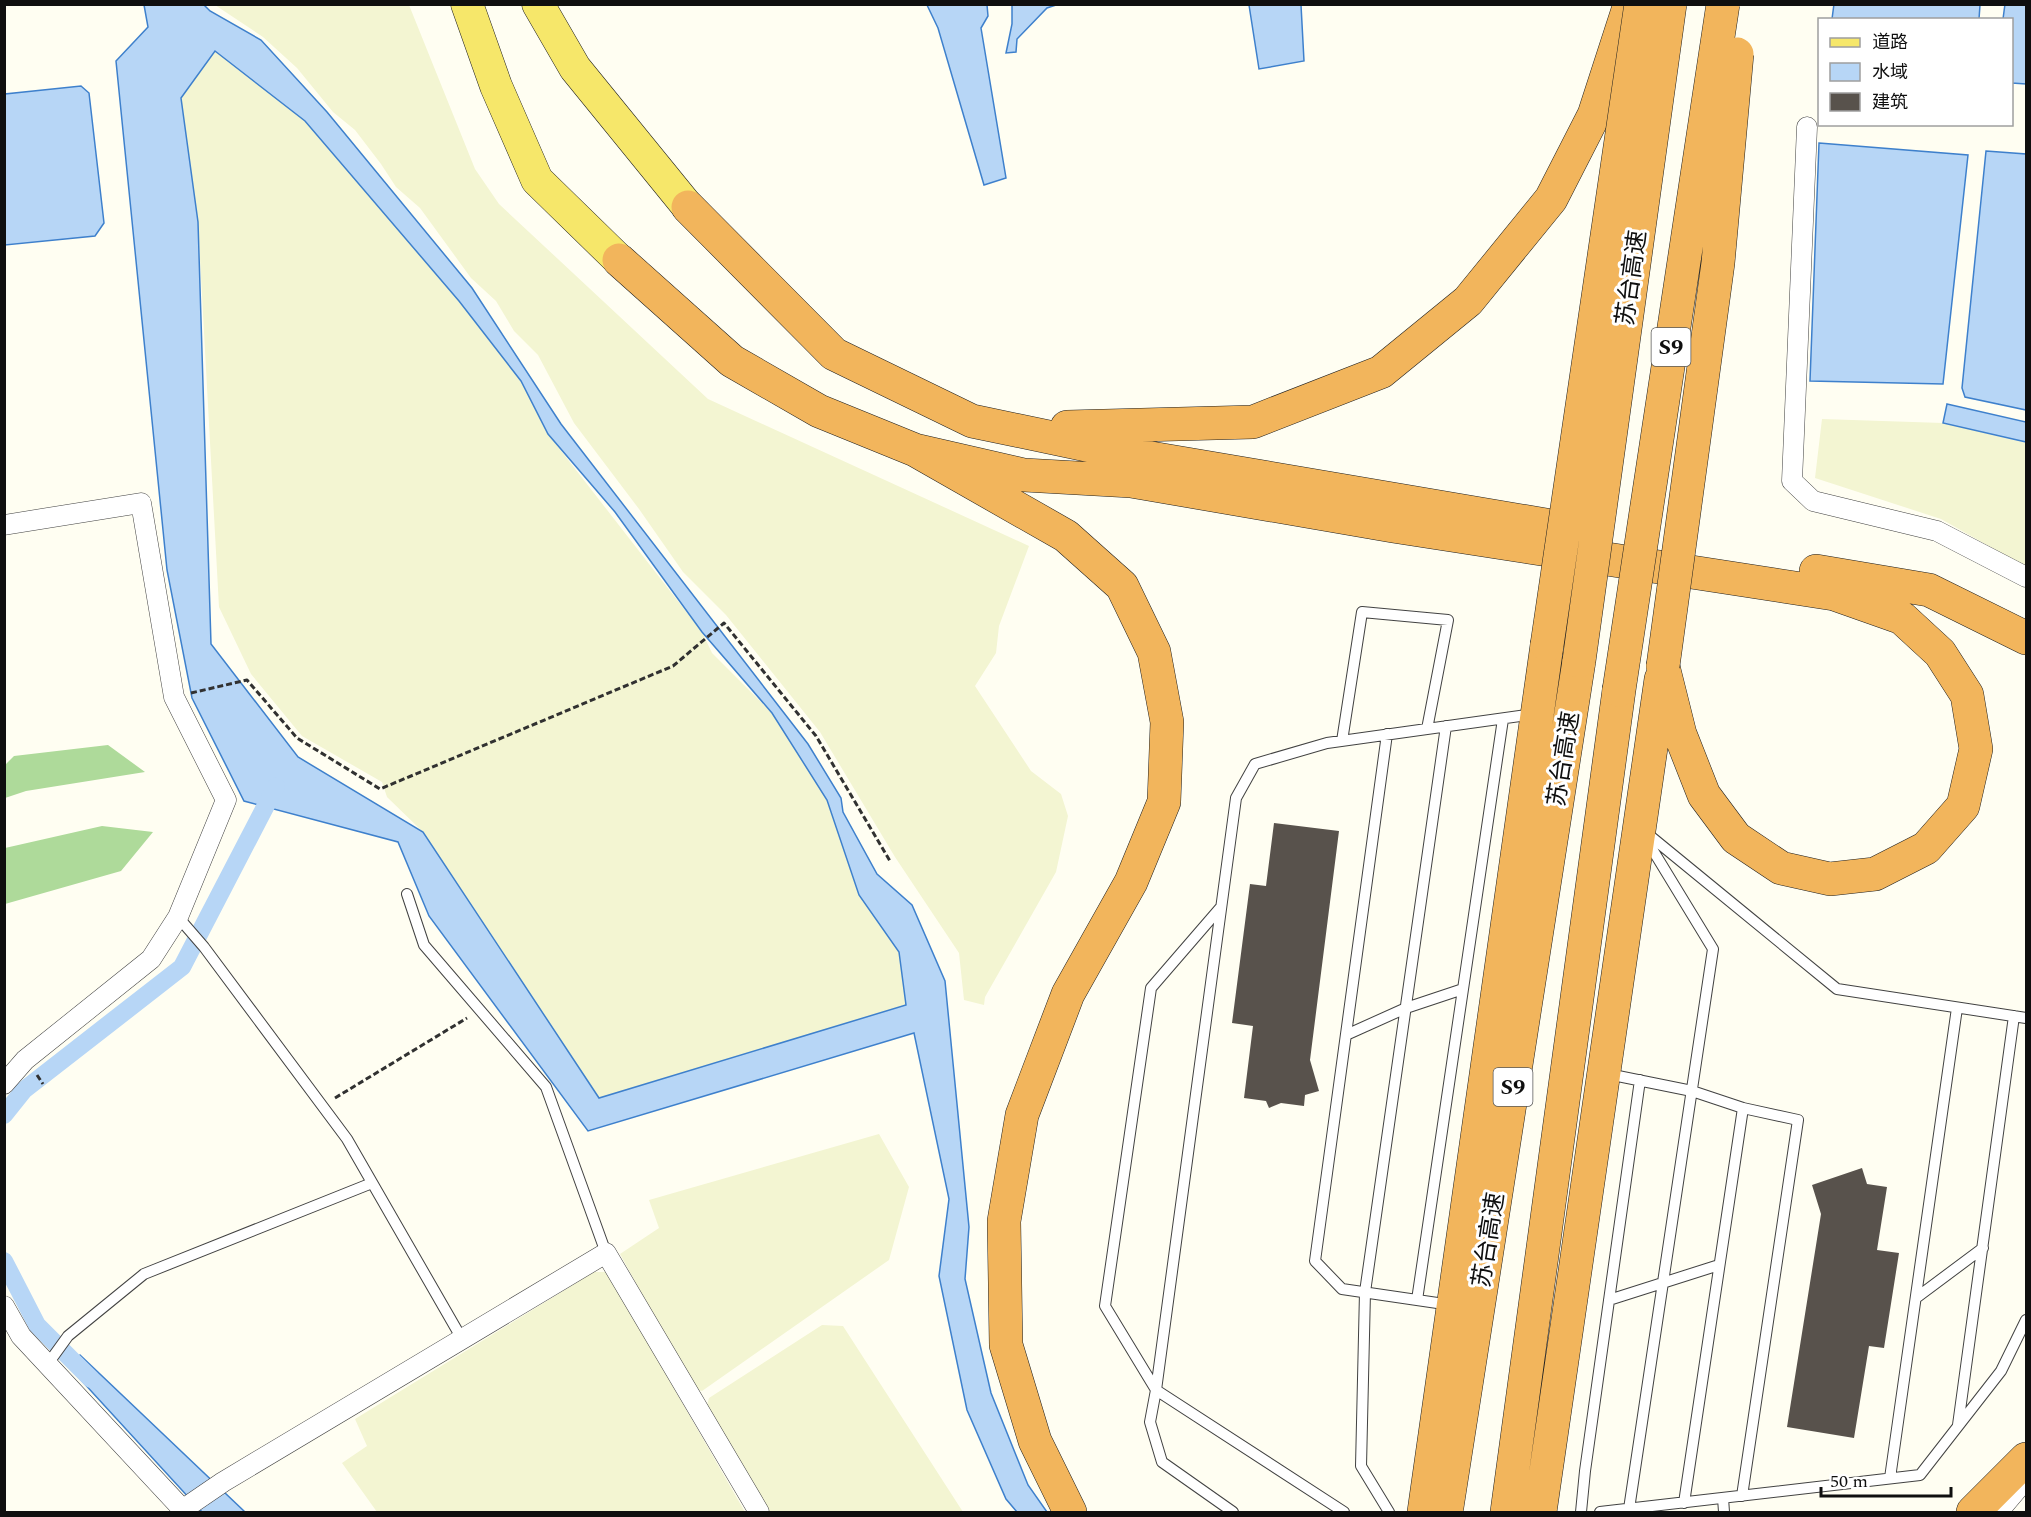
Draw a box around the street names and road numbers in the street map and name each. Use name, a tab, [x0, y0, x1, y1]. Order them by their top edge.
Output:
street label: 苏台高速	[1607, 228, 1657, 328]
road number: S9	[1652, 328, 1690, 366]
street label: 苏台高速	[1539, 709, 1589, 809]
road number: S9	[1494, 1068, 1532, 1106]
street label: 苏台高速	[1464, 1190, 1514, 1290]

